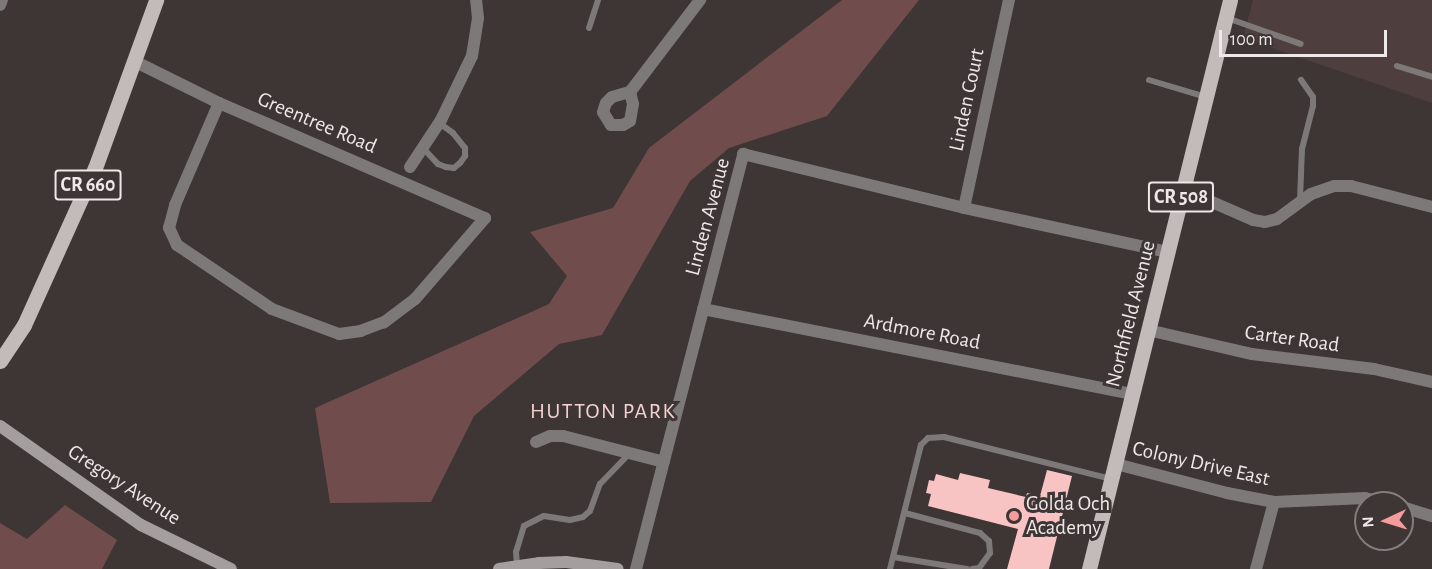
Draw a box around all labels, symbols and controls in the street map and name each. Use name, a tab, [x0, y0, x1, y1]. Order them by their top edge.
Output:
scale bar	[1222, 18, 1390, 56]
text: 100 m	[1230, 31, 1273, 49]
street label: Linden Court	[944, 46, 990, 154]
street label: Greentree Road	[254, 87, 380, 159]
street label: Linden Avenue	[680, 155, 736, 279]
road number: CR 660	[54, 168, 122, 202]
road number: CR 508	[1146, 180, 1216, 214]
street label: Northfield Avenue	[1101, 238, 1161, 390]
street label: Ardmore Road	[862, 308, 982, 356]
street label: Carter Road	[1243, 320, 1341, 358]
district label: HUTTON PARK	[530, 399, 676, 425]
street label: Colony Drive East	[1130, 436, 1272, 492]
street label: Gregory Avenue	[63, 439, 185, 531]
place label: Golda Och Academy	[1026, 491, 1110, 541]
north arrow	[1354, 491, 1414, 551]
marker: Golda Och Academy	[1007, 509, 1021, 523]
text: N	[1360, 516, 1376, 528]

